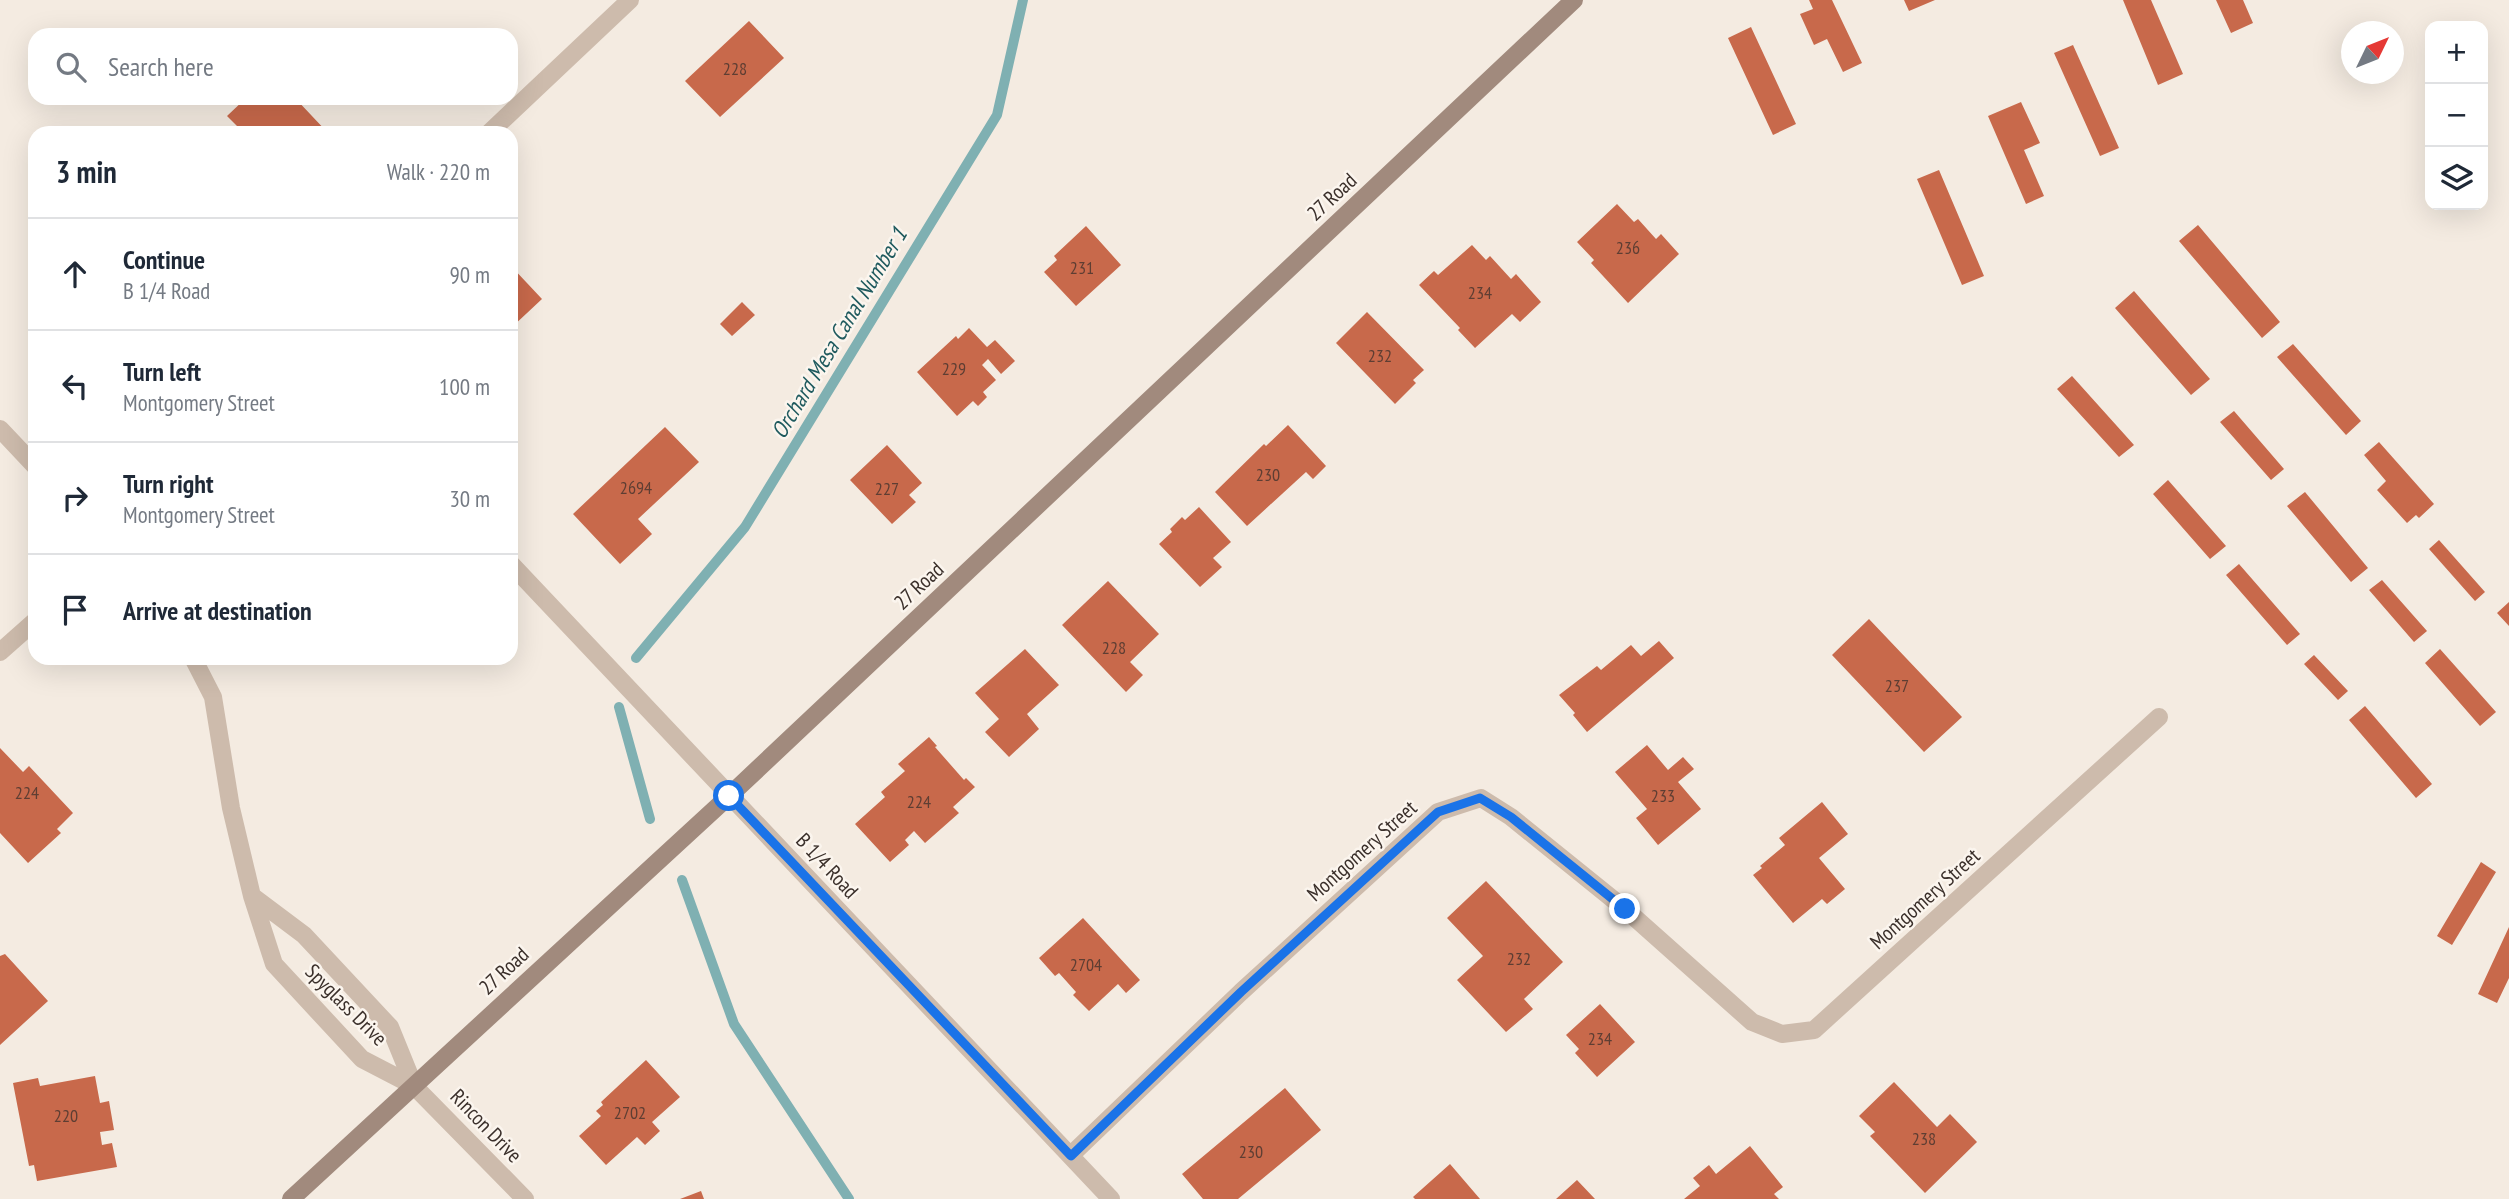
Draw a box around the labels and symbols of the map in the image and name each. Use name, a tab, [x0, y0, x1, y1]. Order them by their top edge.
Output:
north arrow	[2341, 21, 2404, 84]
house number: 228	[723, 57, 747, 80]
street label: 27 Road	[1301, 167, 1362, 226]
water label: Orchard Mesa Canal Number 1	[764, 221, 913, 443]
house number: 236	[1616, 236, 1640, 259]
house number: 231	[1070, 256, 1094, 279]
house number: 234	[1468, 281, 1492, 304]
house number: 232	[1368, 344, 1392, 367]
house number: 229	[942, 357, 966, 380]
house number: 230	[1256, 463, 1280, 486]
house number: 2694	[620, 476, 652, 499]
house number: 227	[875, 477, 899, 500]
street label: 27 Road	[888, 556, 949, 615]
house number: 228	[1102, 636, 1126, 659]
house number: 237	[1885, 674, 1909, 697]
route start	[713, 780, 744, 811]
house number: 224	[15, 781, 39, 804]
house number: 233	[1651, 784, 1675, 807]
house number: 224	[907, 790, 931, 813]
street label: Montgomery Street	[1301, 794, 1422, 907]
street label: B 1/4 Road	[790, 827, 864, 904]
street label: Montgomery Street	[1864, 842, 1985, 955]
route end	[1609, 893, 1640, 924]
street label: 27 Road	[473, 941, 534, 1000]
house number: 232	[1507, 947, 1531, 970]
house number: 2704	[1070, 953, 1102, 976]
street label: Spyglass Drive	[300, 958, 393, 1051]
house number: 234	[1588, 1027, 1612, 1050]
street label: Rincon Drive	[445, 1083, 528, 1168]
house number: 2702	[614, 1101, 646, 1124]
house number: 220	[54, 1104, 78, 1127]
house number: 238	[1912, 1127, 1936, 1150]
house number: 230	[1239, 1140, 1263, 1163]

